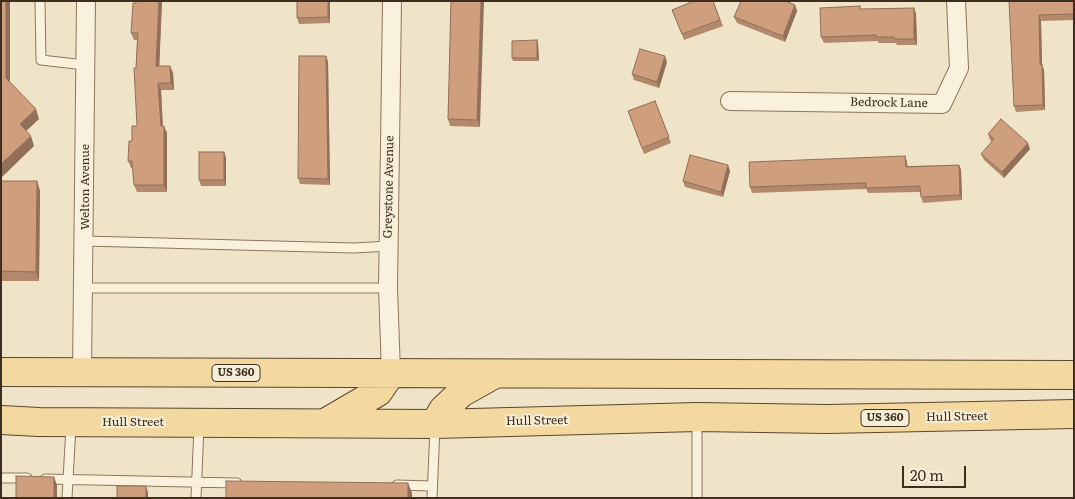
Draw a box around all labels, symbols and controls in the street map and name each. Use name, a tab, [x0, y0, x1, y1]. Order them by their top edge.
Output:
street label: Bedrock Lane	[850, 95, 928, 111]
street label: Greystone Avenue	[381, 135, 397, 239]
street label: Welton Avenue	[78, 144, 92, 230]
road number: US 360	[212, 364, 260, 382]
road number: US 360	[861, 409, 909, 426]
street label: Hull Street	[926, 409, 988, 425]
street label: Hull Street	[506, 413, 568, 429]
street label: Hull Street	[102, 415, 164, 429]
scale bar	[905, 456, 969, 488]
text: 20 m	[910, 463, 944, 486]

